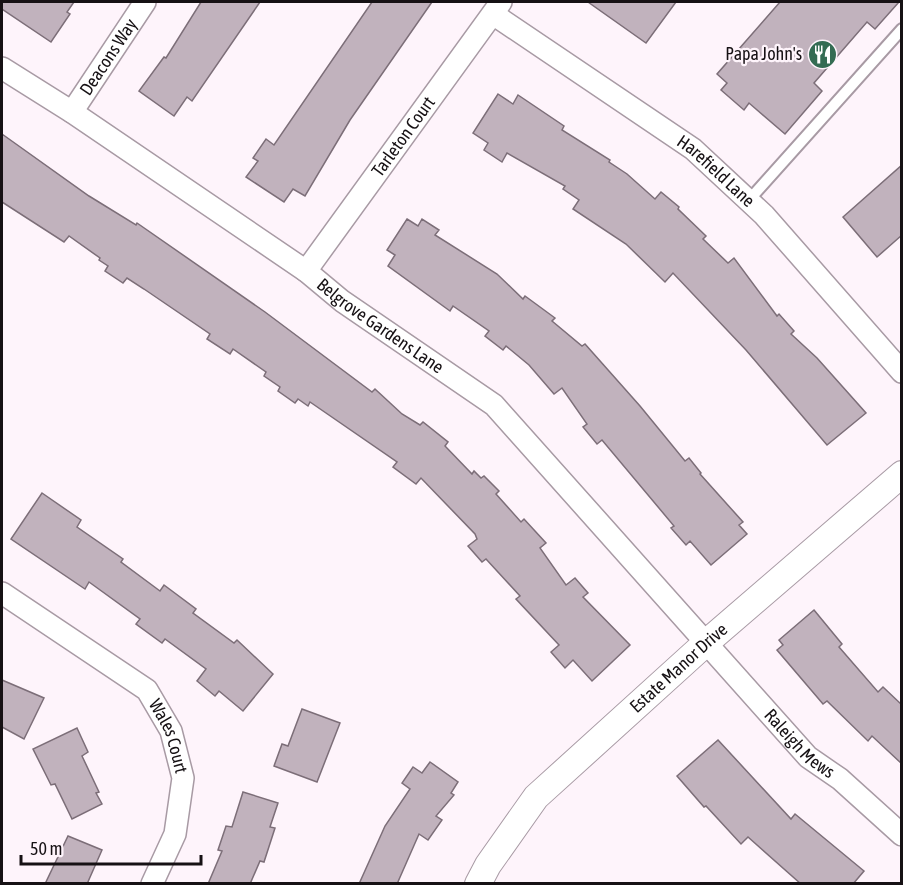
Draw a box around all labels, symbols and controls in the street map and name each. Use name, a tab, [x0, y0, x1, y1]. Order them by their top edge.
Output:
street label: Deacons Way	[75, 14, 141, 99]
restaurant icon: Papa John's	[807, 38, 839, 70]
place label: Papa John's	[725, 43, 802, 64]
street label: Tarleton Court	[367, 92, 439, 180]
street label: Harefield Lane	[673, 130, 759, 211]
street label: Belgrove Gardens Lane	[313, 274, 448, 377]
street label: Estate Manor Drive	[625, 618, 731, 717]
street label: Wales Court	[145, 695, 192, 775]
street label: Raleigh Mews	[760, 705, 839, 782]
scale bar	[21, 828, 201, 866]
text: 50 m	[30, 838, 62, 859]

